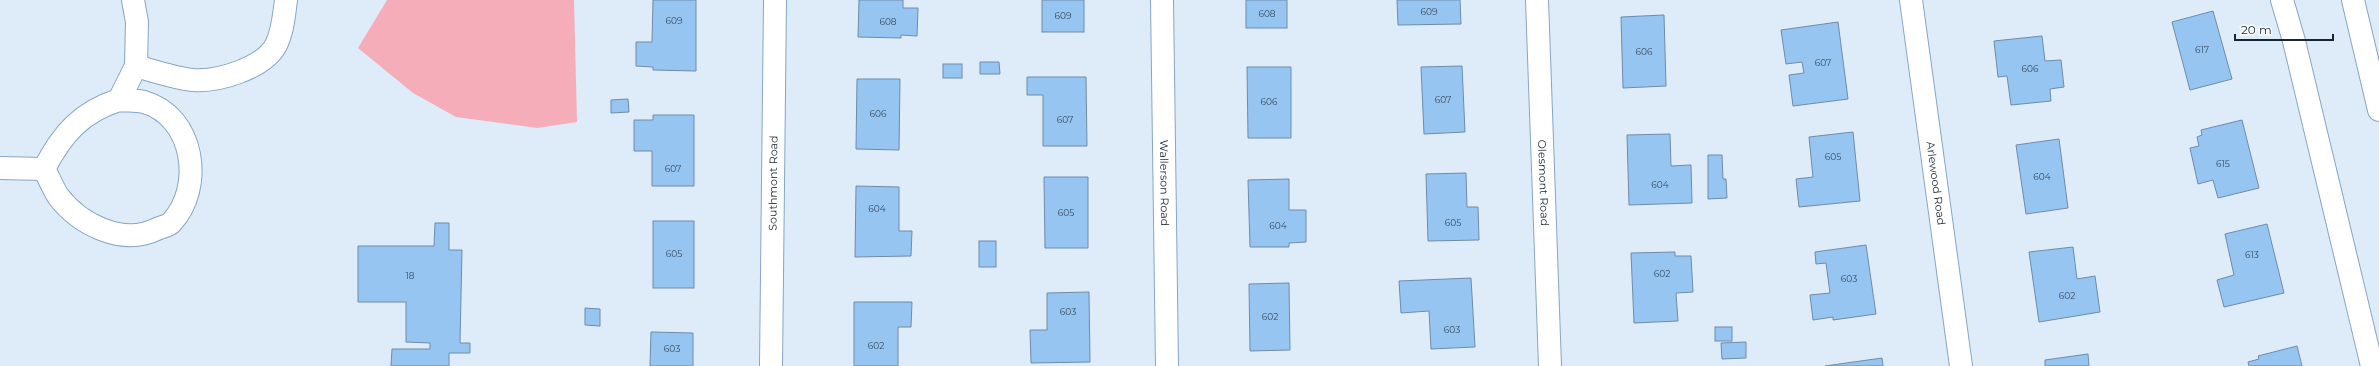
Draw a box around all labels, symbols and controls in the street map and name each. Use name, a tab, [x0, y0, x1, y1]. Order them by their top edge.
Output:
house number: 609	[1421, 6, 1438, 17]
house number: 608	[1258, 8, 1276, 19]
house number: 609	[1055, 10, 1072, 21]
house number: 609	[666, 15, 683, 26]
house number: 608	[879, 16, 897, 27]
scale bar	[2235, 16, 2333, 42]
text: 20 m	[2241, 22, 2272, 37]
house number: 617	[2195, 44, 2209, 55]
house number: 606	[1636, 46, 1653, 57]
house number: 607	[1815, 57, 1831, 68]
house number: 606	[2022, 63, 2039, 74]
house number: 607	[1435, 94, 1451, 105]
house number: 606	[1261, 96, 1278, 107]
house number: 606	[870, 108, 887, 119]
house number: 607	[1057, 114, 1073, 125]
street label: Southmont Road	[765, 135, 781, 231]
street label: Olesmont Road	[1535, 139, 1552, 226]
street label: Wallerson Road	[1157, 140, 1172, 226]
street label: Arlewood Road	[1923, 141, 1949, 226]
house number: 605	[1825, 151, 1841, 162]
house number: 615	[2216, 158, 2230, 169]
house number: 607	[665, 163, 681, 174]
house number: 604	[2033, 171, 2051, 182]
house number: 604	[1651, 179, 1669, 190]
house number: 604	[868, 203, 886, 214]
house number: 605	[1058, 207, 1074, 218]
house number: 605	[1445, 217, 1461, 228]
house number: 604	[1269, 220, 1287, 231]
house number: 605	[666, 248, 682, 259]
house number: 613	[2245, 249, 2259, 260]
house number: 602	[1654, 268, 1670, 279]
house number: 18	[406, 270, 415, 281]
house number: 603	[1841, 273, 1857, 284]
house number: 602	[2059, 290, 2075, 301]
house number: 603	[1060, 306, 1076, 317]
house number: 602	[1262, 311, 1278, 322]
house number: 603	[1444, 324, 1460, 335]
house number: 602	[868, 340, 884, 351]
house number: 603	[664, 343, 680, 354]

